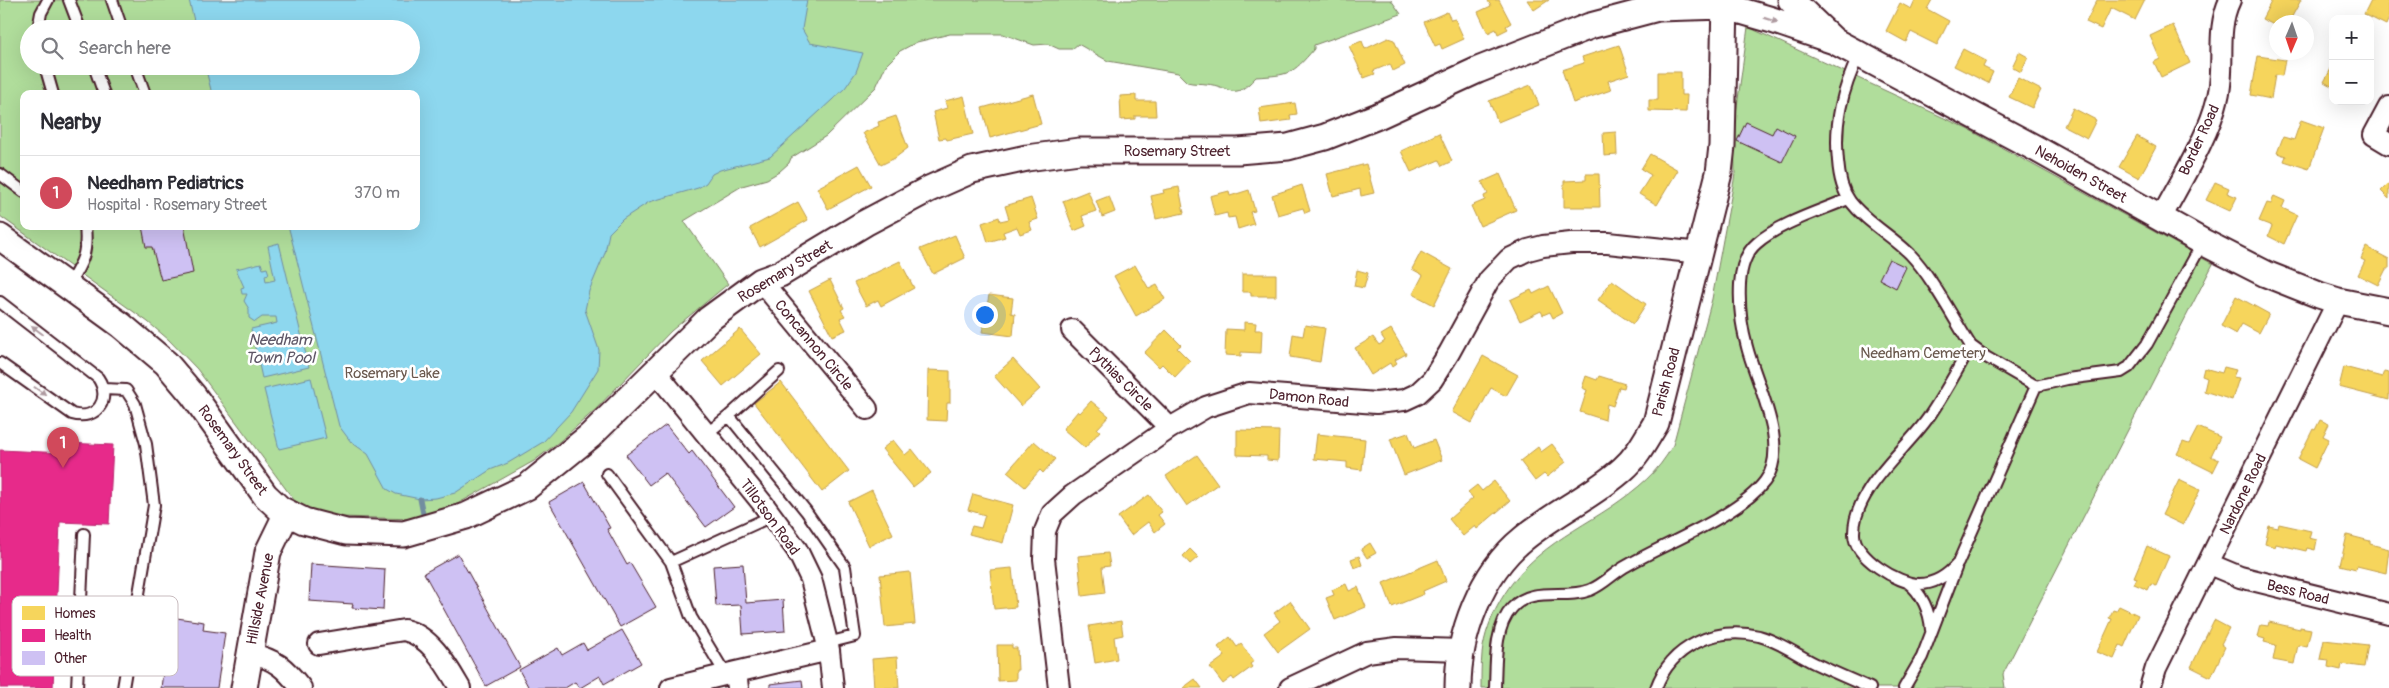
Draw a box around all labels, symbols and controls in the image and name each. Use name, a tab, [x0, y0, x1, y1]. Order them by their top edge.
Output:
north arrow	[2269, 15, 2314, 60]
map controls	[2329, 15, 2374, 105]
button: +	[2329, 15, 2374, 60]
one-way arrow	[1764, 16, 1779, 24]
search box	[20, 20, 420, 75]
icon: search	[38, 34, 66, 62]
text: Search here	[78, 36, 171, 60]
button: −	[2329, 60, 2374, 105]
street label: Border Road	[2175, 102, 2224, 179]
text: Nearby	[40, 109, 101, 136]
street label: Nehoiden Street	[2031, 141, 2131, 208]
street label: Rosemary Street	[1124, 142, 1231, 161]
text: Needham Pediatrics	[87, 171, 243, 195]
text: 1	[53, 183, 59, 203]
text: 370 m	[354, 183, 400, 203]
text: Hospital · Rosemary Street	[87, 195, 267, 215]
street label: Rosemary Street	[735, 235, 837, 307]
street label: Concannon Circle	[770, 296, 857, 395]
your location	[972, 302, 998, 328]
one-way arrow	[31, 325, 44, 336]
water label: Needham Town Pool	[245, 330, 317, 368]
street label: Pythias Circle	[1084, 343, 1157, 416]
park label: Needham Cemetery	[1860, 344, 1986, 363]
street label: Parish Road	[1648, 346, 1685, 419]
park label: Rosemary Lake	[344, 364, 440, 383]
street label: Damon Road	[1268, 385, 1350, 412]
one-way arrow	[33, 386, 47, 396]
street label: Rosemary Street	[194, 402, 272, 500]
pin: 1	[47, 427, 79, 468]
street label: Nardone Road	[2216, 451, 2271, 538]
street label: Tillotson Road	[736, 475, 804, 559]
street label: Hillside Avenue	[242, 551, 279, 647]
street label: Bess Road	[2265, 576, 2331, 609]
legend	[12, 596, 178, 676]
text: Homes	[54, 605, 96, 622]
text: Health	[54, 627, 91, 644]
text: Other	[54, 650, 87, 667]

